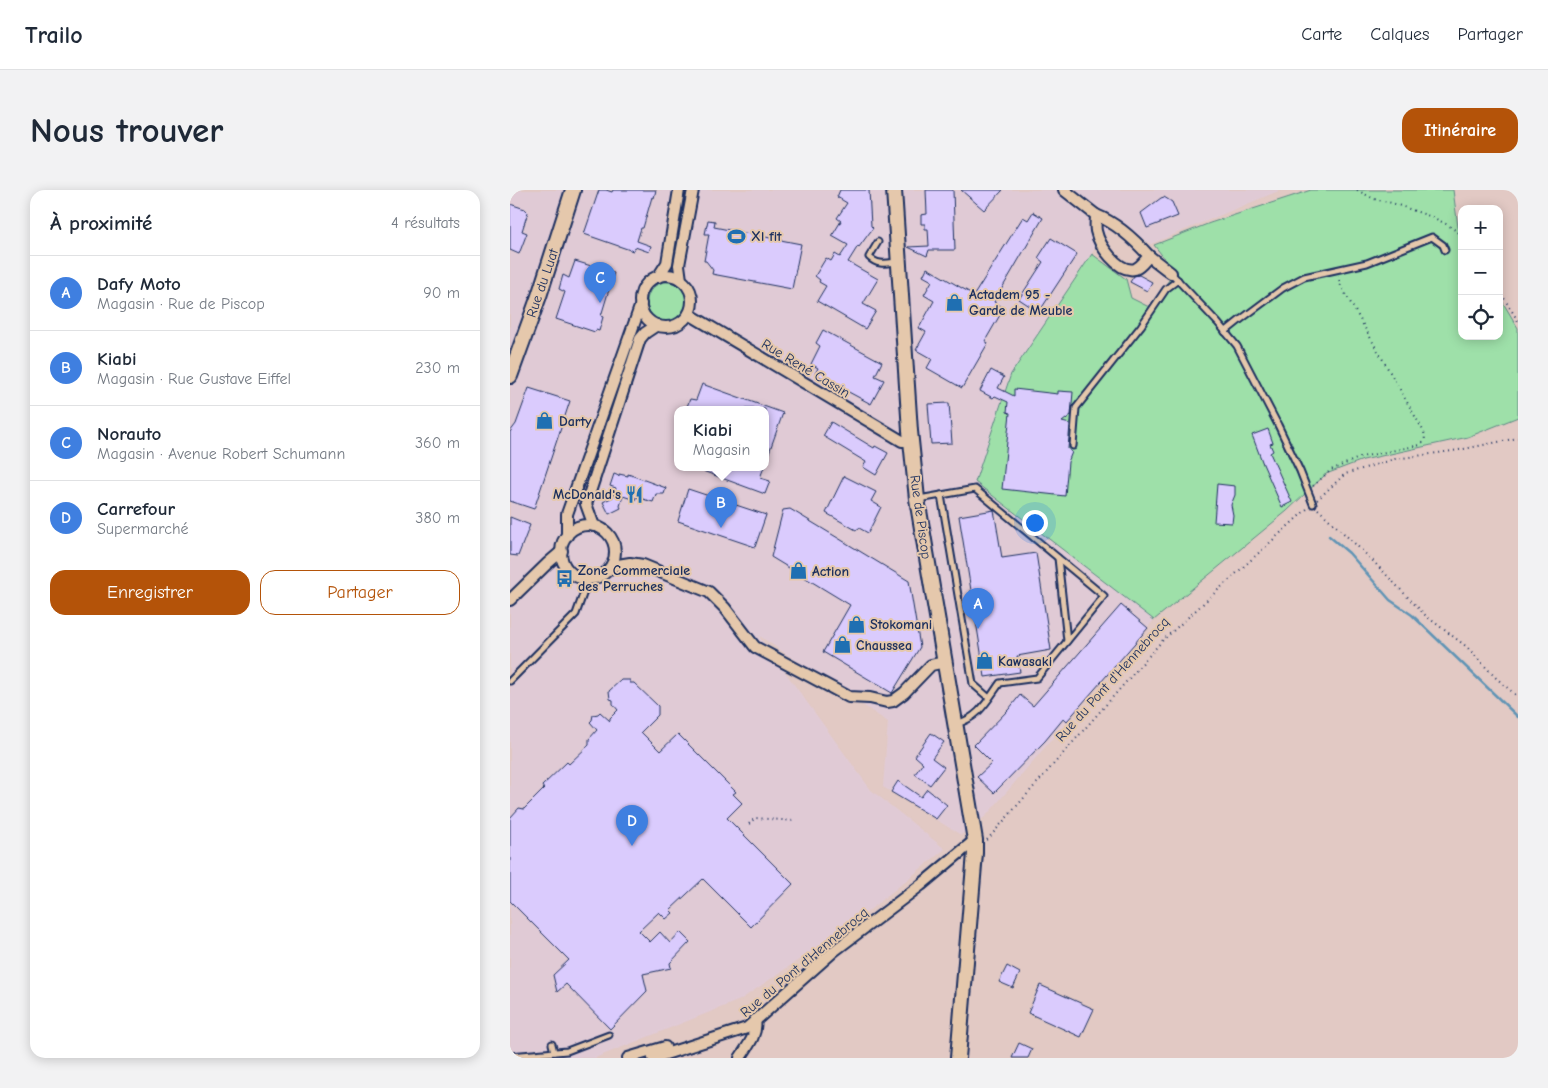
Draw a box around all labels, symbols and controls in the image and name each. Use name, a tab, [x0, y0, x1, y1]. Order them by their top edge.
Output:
text: Trailo	[25, 21, 83, 49]
text: Carte	[1301, 24, 1342, 45]
text: Calques	[1370, 24, 1430, 45]
text: Partager	[1458, 24, 1523, 45]
button: Itinéraire	[1402, 108, 1518, 153]
text: Nous trouver	[30, 110, 223, 151]
map controls	[1458, 205, 1503, 340]
button: +	[1458, 205, 1503, 250]
text: À proximité	[50, 211, 152, 235]
text: 4 résultats	[391, 214, 460, 232]
sports icon: Xl fit	[727, 226, 747, 246]
place label: Xl fit	[751, 228, 782, 245]
street label: Rue du Luat	[523, 246, 562, 320]
button: −	[1458, 250, 1503, 295]
pin: C	[584, 262, 616, 303]
text: Dafy Moto	[97, 273, 181, 295]
text: A	[62, 284, 70, 302]
text: 90 m	[423, 284, 460, 302]
place label: Actadem 95 - Garde de Meuble	[969, 286, 1073, 319]
shop icon: Actadem 95 - Garde de Meuble	[945, 292, 965, 312]
text: Magasin · Rue de Piscop	[97, 295, 265, 313]
button: locate	[1458, 295, 1503, 340]
street label: Rue René Cassin	[758, 335, 853, 402]
text: Kiabi	[97, 348, 137, 370]
text: B	[61, 359, 71, 377]
text: 230 m	[415, 359, 460, 377]
text: Magasin · Rue Gustave Eiffel	[97, 370, 291, 388]
popup	[674, 406, 769, 471]
shop icon: Darty	[535, 411, 555, 431]
place label: Darty	[559, 413, 592, 430]
text: Kiabi	[693, 419, 732, 441]
text: Norauto	[97, 423, 161, 445]
text: C	[61, 434, 71, 452]
text: 360 m	[415, 434, 460, 452]
text: Magasin	[693, 441, 750, 459]
text: Magasin · Avenue Robert Schumann	[97, 445, 345, 463]
street label: Rue de Piscop	[906, 474, 935, 560]
restaurant icon: McDonald's	[625, 484, 645, 504]
place label: McDonald's	[553, 486, 621, 503]
pin: B	[705, 487, 737, 528]
text: Carrefour	[97, 498, 175, 520]
text: D	[61, 509, 71, 527]
text: 380 m	[415, 509, 460, 527]
your location	[1022, 510, 1048, 536]
text: Supermarché	[97, 520, 189, 538]
shop icon: Action	[788, 561, 808, 581]
place label: Zone Commerciale des Perruches	[578, 562, 690, 595]
place label: Action	[812, 563, 849, 580]
bus stop icon: Zone Commerciale des Perruches	[554, 568, 574, 588]
button: Enregistrer	[50, 570, 250, 615]
button: Partager	[260, 570, 460, 615]
pin: A	[962, 588, 994, 629]
shop icon: Stokomani	[846, 614, 866, 634]
street label: Rue du Pont d'Hennebrocq	[1052, 614, 1173, 745]
place label: Stokomani	[870, 616, 932, 633]
shop icon: Chaussea	[832, 635, 852, 655]
place label: Chaussea	[856, 637, 912, 654]
shop icon: Kawasaki	[974, 651, 994, 671]
place label: Kawasaki	[998, 653, 1052, 670]
pin: D	[616, 805, 648, 846]
street label: Rue du Pont d'Hennebrocq	[737, 904, 872, 1021]

